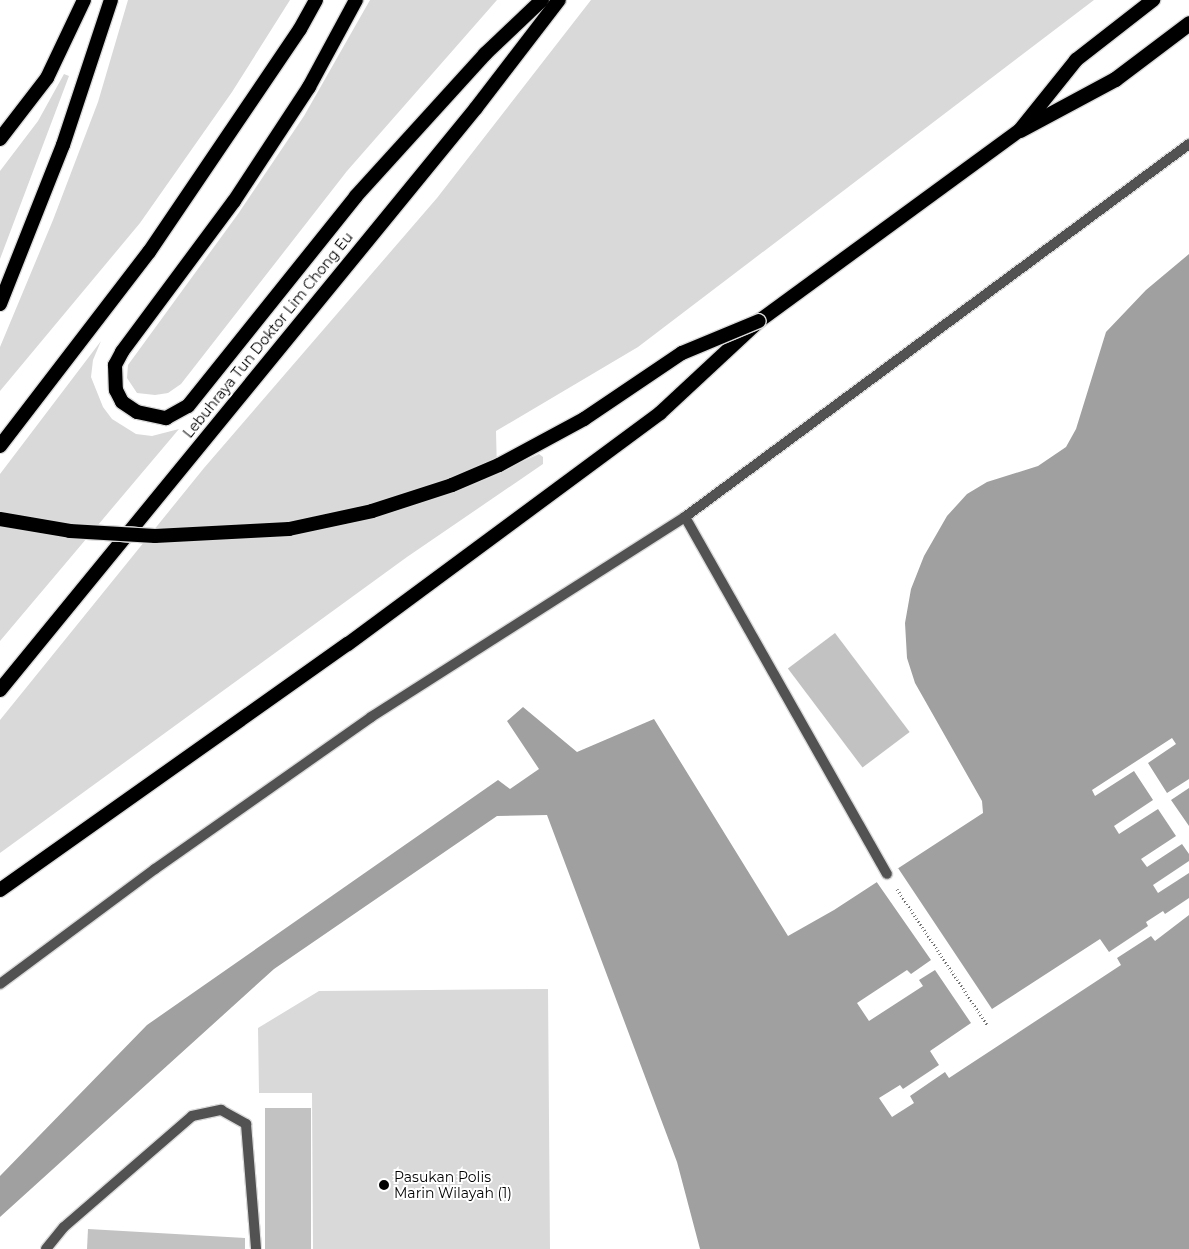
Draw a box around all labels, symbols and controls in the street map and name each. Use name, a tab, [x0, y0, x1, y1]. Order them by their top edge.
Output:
street label: Lebuhraya Tun Doktor Lim Chong Eu	[180, 229, 356, 441]
place label: Pasukan Polis Marin Wilayah (1)	[394, 1169, 512, 1202]
marker: Pasukan Polis Marin Wilayah (1)	[378, 1179, 390, 1191]

